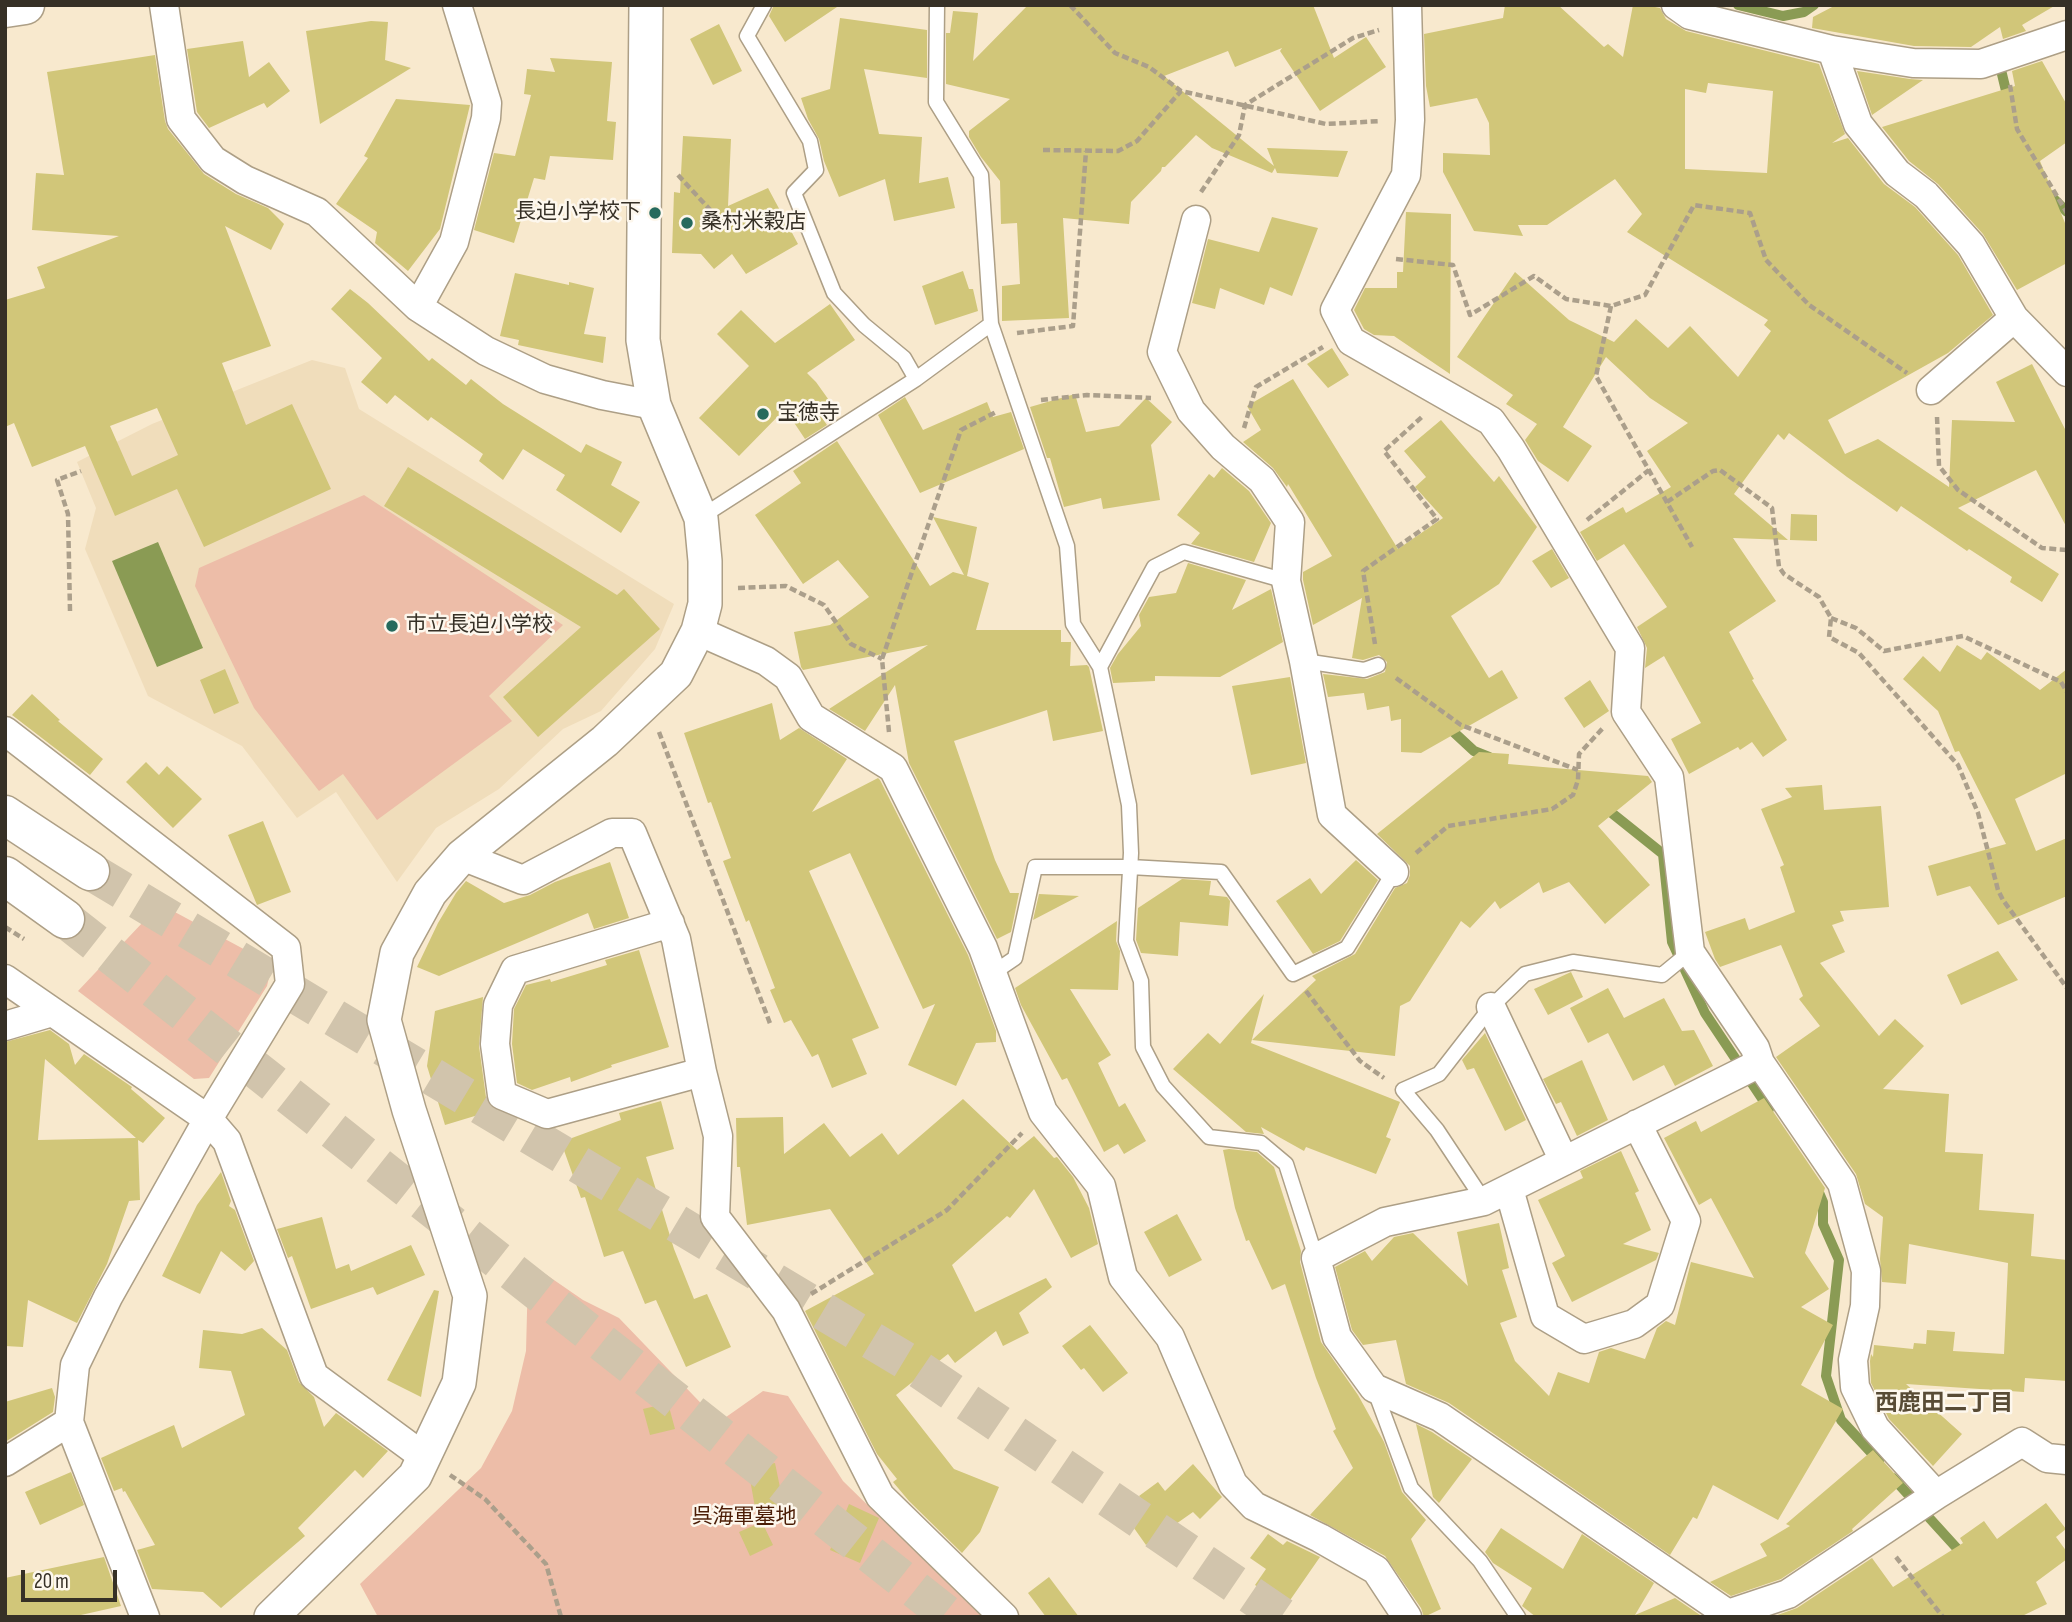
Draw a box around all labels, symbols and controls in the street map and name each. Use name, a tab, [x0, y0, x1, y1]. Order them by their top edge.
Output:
place label: 長迫小学校下	[515, 200, 641, 226]
marker: 長迫小学校下	[647, 205, 663, 221]
place label: 桑村米穀店	[701, 210, 806, 236]
marker: 桑村米穀店	[679, 215, 695, 231]
place label: 宝徳寺	[777, 401, 840, 427]
marker: 宝徳寺	[755, 406, 771, 422]
place label: 市立長迫小学校	[406, 613, 553, 639]
marker: 市立長迫小学校	[384, 618, 400, 634]
district label: 西鹿田二丁目	[1875, 1390, 2013, 1418]
park label: 呉海軍墓地	[692, 1505, 796, 1531]
scale bar	[24, 1556, 121, 1600]
text: 20 m	[34, 1569, 69, 1594]

